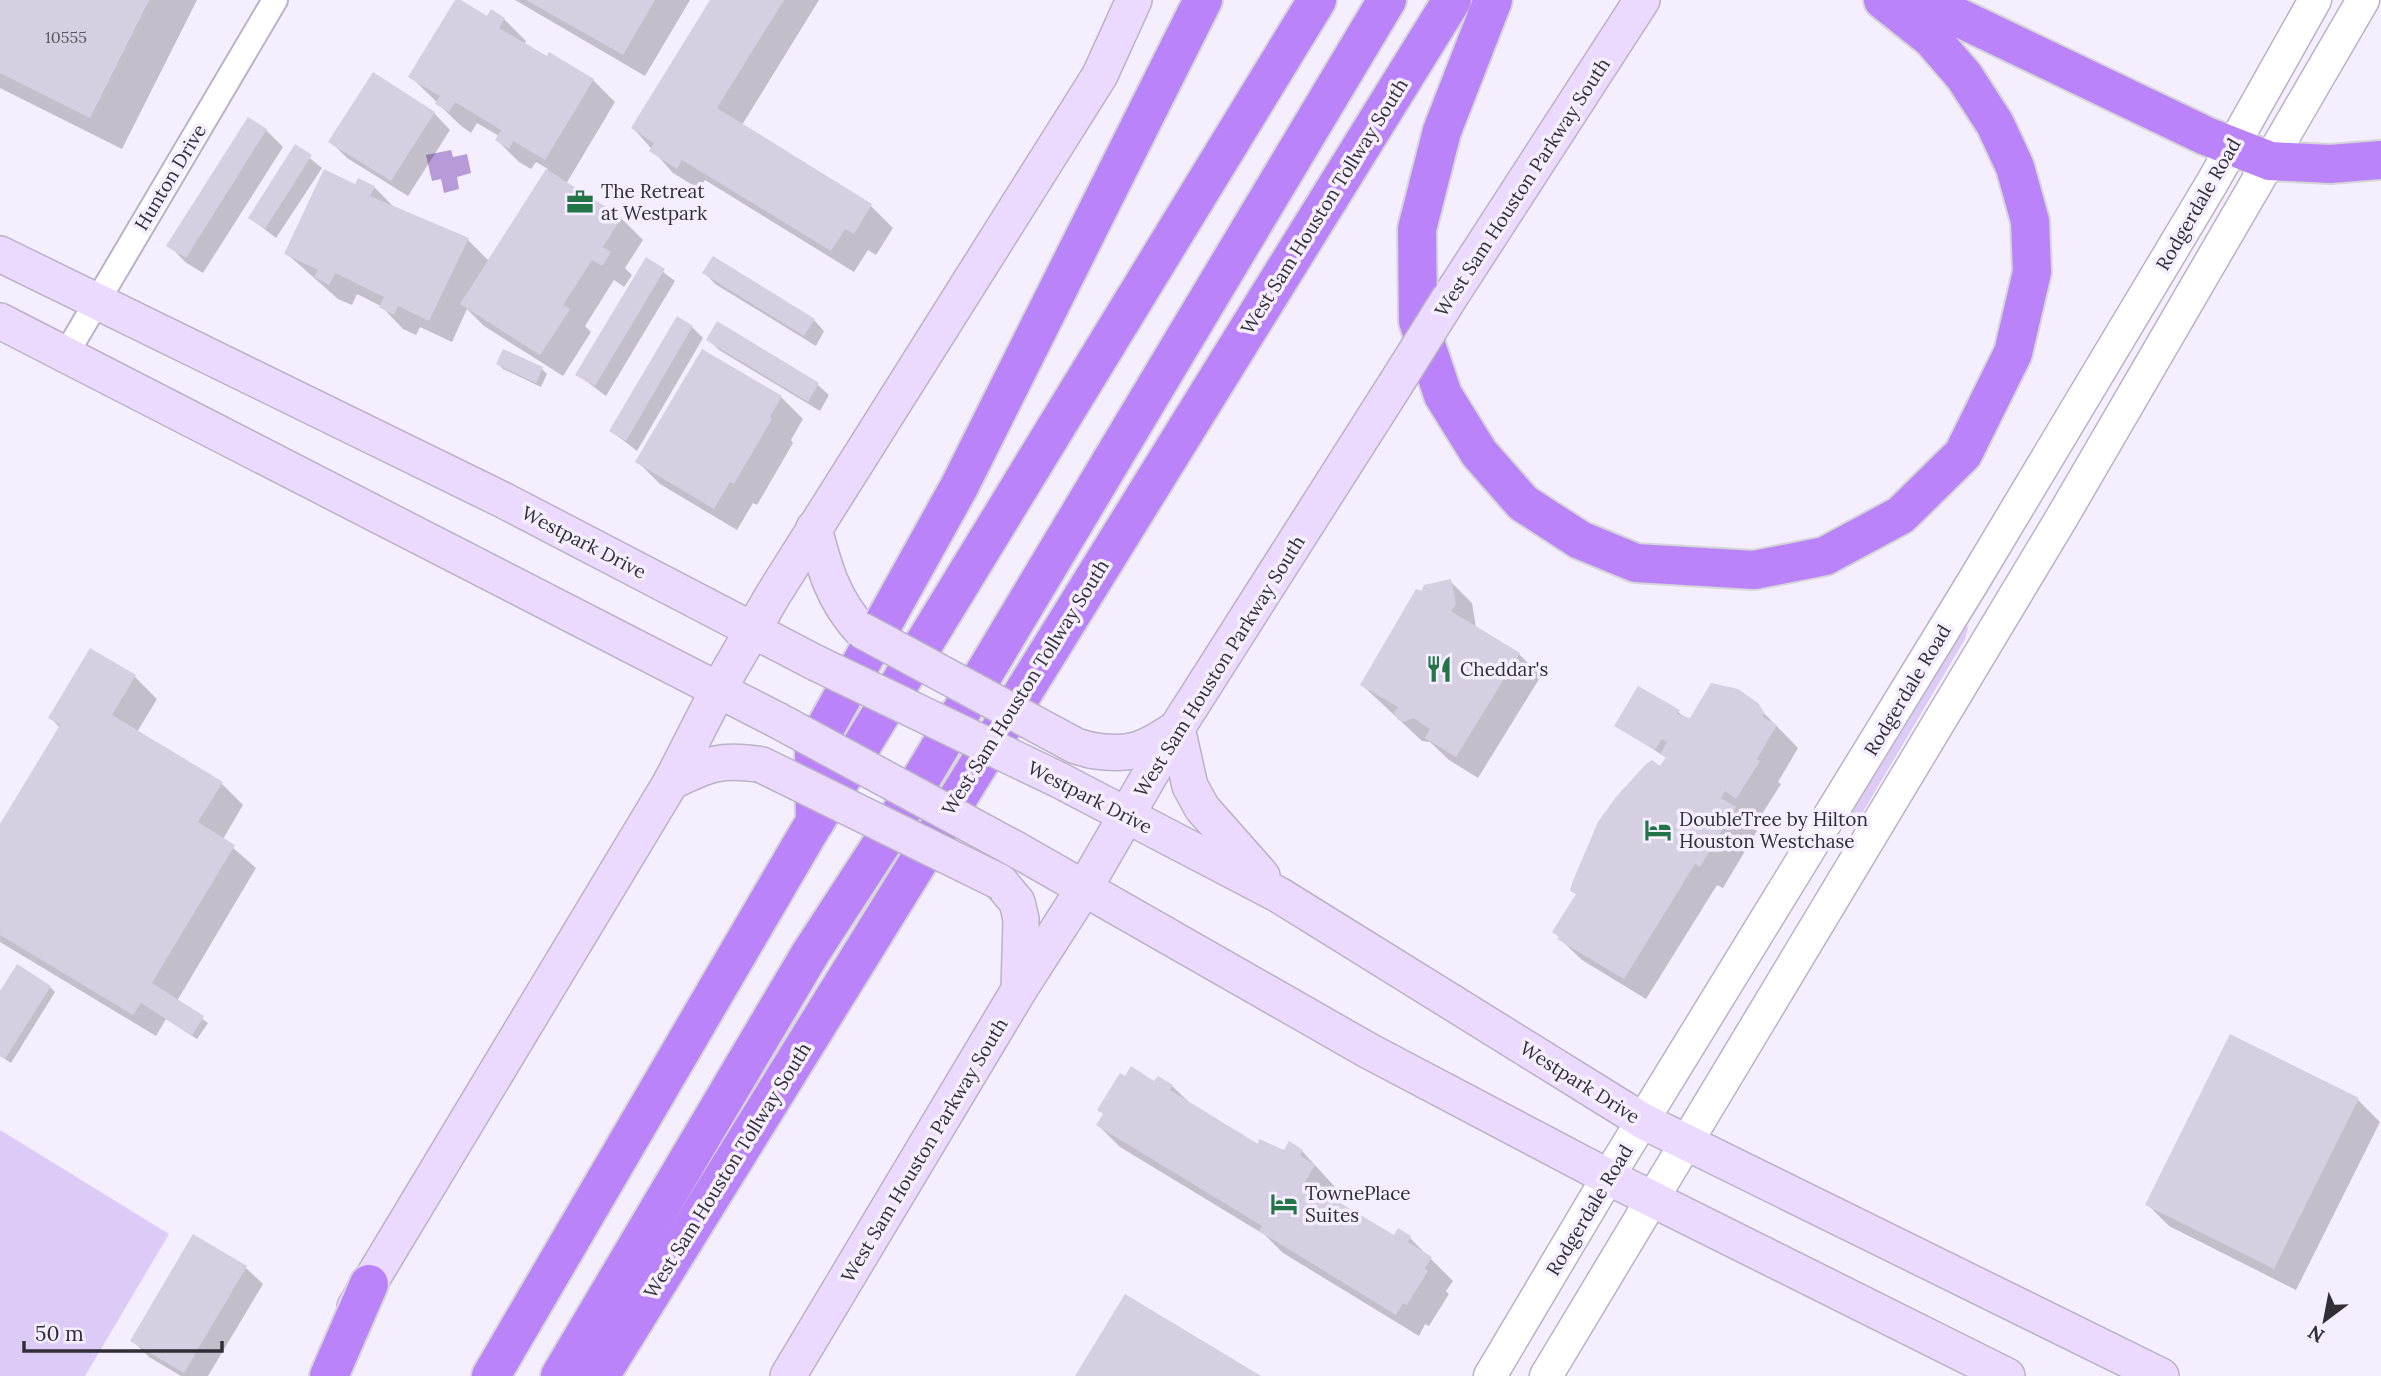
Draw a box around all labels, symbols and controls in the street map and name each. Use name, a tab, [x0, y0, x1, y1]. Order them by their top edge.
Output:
house number: 10555	[45, 27, 87, 47]
street label: West Sam Houston Parkway South	[1429, 53, 1615, 321]
street label: West Sam Houston Tollway South	[1235, 74, 1413, 338]
street label: Hunton Drive	[129, 120, 211, 234]
street label: Rodgerdale Road	[2150, 134, 2246, 274]
place label: The Retreat at Westpark	[601, 179, 708, 225]
office icon: The Retreat at Westpark	[565, 187, 595, 217]
street label: Westpark Drive	[518, 500, 650, 584]
street label: West Sam Houston Parkway South	[1128, 531, 1310, 801]
street label: West Sam Houston Tollway South	[936, 555, 1114, 819]
street label: Rodgerdale Road	[1858, 620, 1956, 760]
restaurant icon: Cheddar's	[1424, 654, 1454, 684]
place label: Cheddar's	[1460, 657, 1549, 681]
street label: Westpark Drive	[1024, 755, 1156, 839]
place label: DoubleTree by Hilton Houston Westchase	[1679, 807, 1868, 853]
hotel icon: DoubleTree by Hilton Houston Westchase	[1643, 815, 1673, 845]
street label: West Sam Houston Parkway South	[835, 1014, 1013, 1286]
street label: Westpark Drive	[1516, 1036, 1644, 1128]
street label: West Sam Houston Tollway South	[638, 1038, 816, 1302]
street label: Rodgerdale Road	[1540, 1140, 1638, 1280]
place label: TownePlace Suites	[1305, 1181, 1411, 1227]
hotel icon: TownePlace Suites	[1269, 1189, 1299, 1219]
north arrow	[2290, 1285, 2360, 1355]
scale bar	[24, 1310, 222, 1354]
text: 50 m	[35, 1320, 84, 1347]
text: N	[2303, 1320, 2329, 1348]

